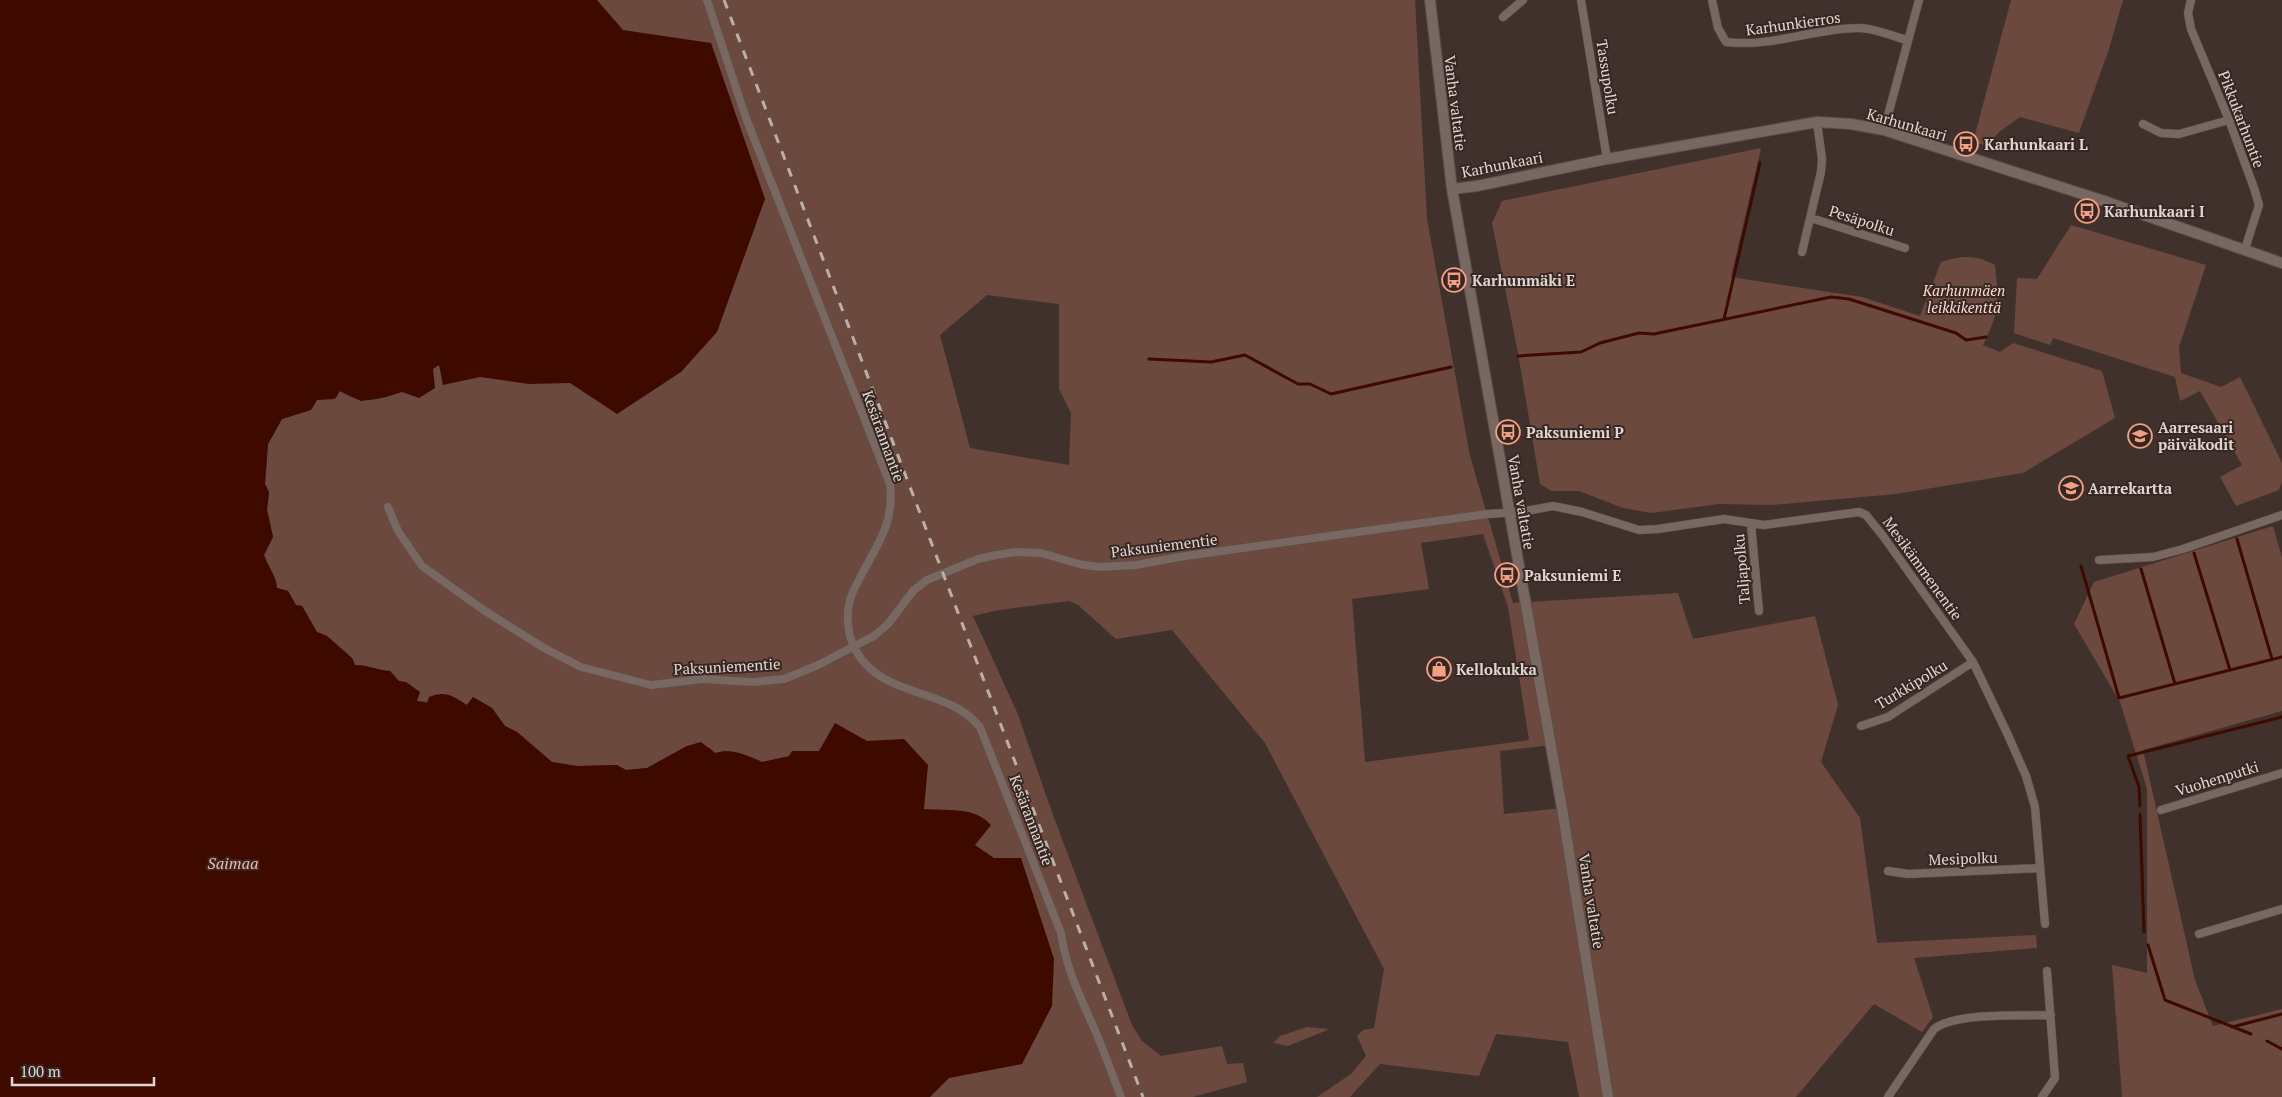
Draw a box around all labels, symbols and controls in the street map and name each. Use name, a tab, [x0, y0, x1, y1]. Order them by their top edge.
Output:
street label: Karhunkierros	[1744, 6, 1842, 40]
street label: Tassupolku	[1592, 38, 1624, 116]
street label: Vanha valtatie	[1440, 54, 1472, 152]
street label: Pikkukarhuntie	[2214, 68, 2270, 170]
street label: Karhunkaari	[1865, 103, 1949, 145]
bus stop icon: Karhunkaari L	[1953, 131, 1979, 157]
place label: Karhunkaari L	[1984, 134, 2088, 154]
street label: Karhunkaari	[1460, 146, 1544, 182]
bus stop icon: Karhunkaari I	[2074, 198, 2100, 224]
street label: Pesäpolku	[1827, 200, 1898, 240]
place label: Karhunkaari I	[2104, 201, 2205, 221]
bus stop icon: Karhunmäki E	[1441, 267, 1467, 293]
place label: Karhunmäki E	[1472, 270, 1575, 290]
park label: Karhunmäen leikkikenttä	[1922, 280, 2005, 317]
street label: Kesärannantie	[858, 388, 910, 484]
place label: Aarresaari päiväkodit	[2158, 417, 2234, 454]
bus stop icon: Paksuniemi P	[1495, 419, 1521, 445]
place label: Paksuniemi P	[1526, 422, 1624, 442]
school or university icon: Aarresaari päiväkodit	[2127, 423, 2153, 449]
street label: Vanha valtatie	[1504, 453, 1540, 551]
school or university icon: Aarrekartta	[2058, 475, 2084, 501]
place label: Aarrekartta	[2088, 478, 2173, 498]
street label: Mesikämmenentie	[1879, 512, 1967, 624]
street label: Paksuniementie	[1110, 529, 1218, 561]
street label: Taljapolku	[1728, 533, 1754, 605]
bus stop icon: Paksuniemi E	[1494, 562, 1520, 588]
place label: Paksuniemi E	[1524, 565, 1621, 585]
street label: Paksuniementie	[673, 653, 781, 679]
street label: Turkkipolku	[1871, 654, 1951, 713]
shop icon: Kellokukka	[1426, 656, 1452, 682]
place label: Kellokukka	[1456, 659, 1537, 679]
street label: Vuohenputki	[2173, 756, 2261, 800]
street label: Kesärannantie	[1005, 772, 1059, 868]
street label: Mesipolku	[1928, 847, 1998, 869]
water label: Saimaa	[207, 852, 259, 874]
street label: Vanha valtatie	[1575, 852, 1609, 950]
scale bar	[12, 1054, 155, 1086]
text: 100 m	[20, 1061, 61, 1081]

